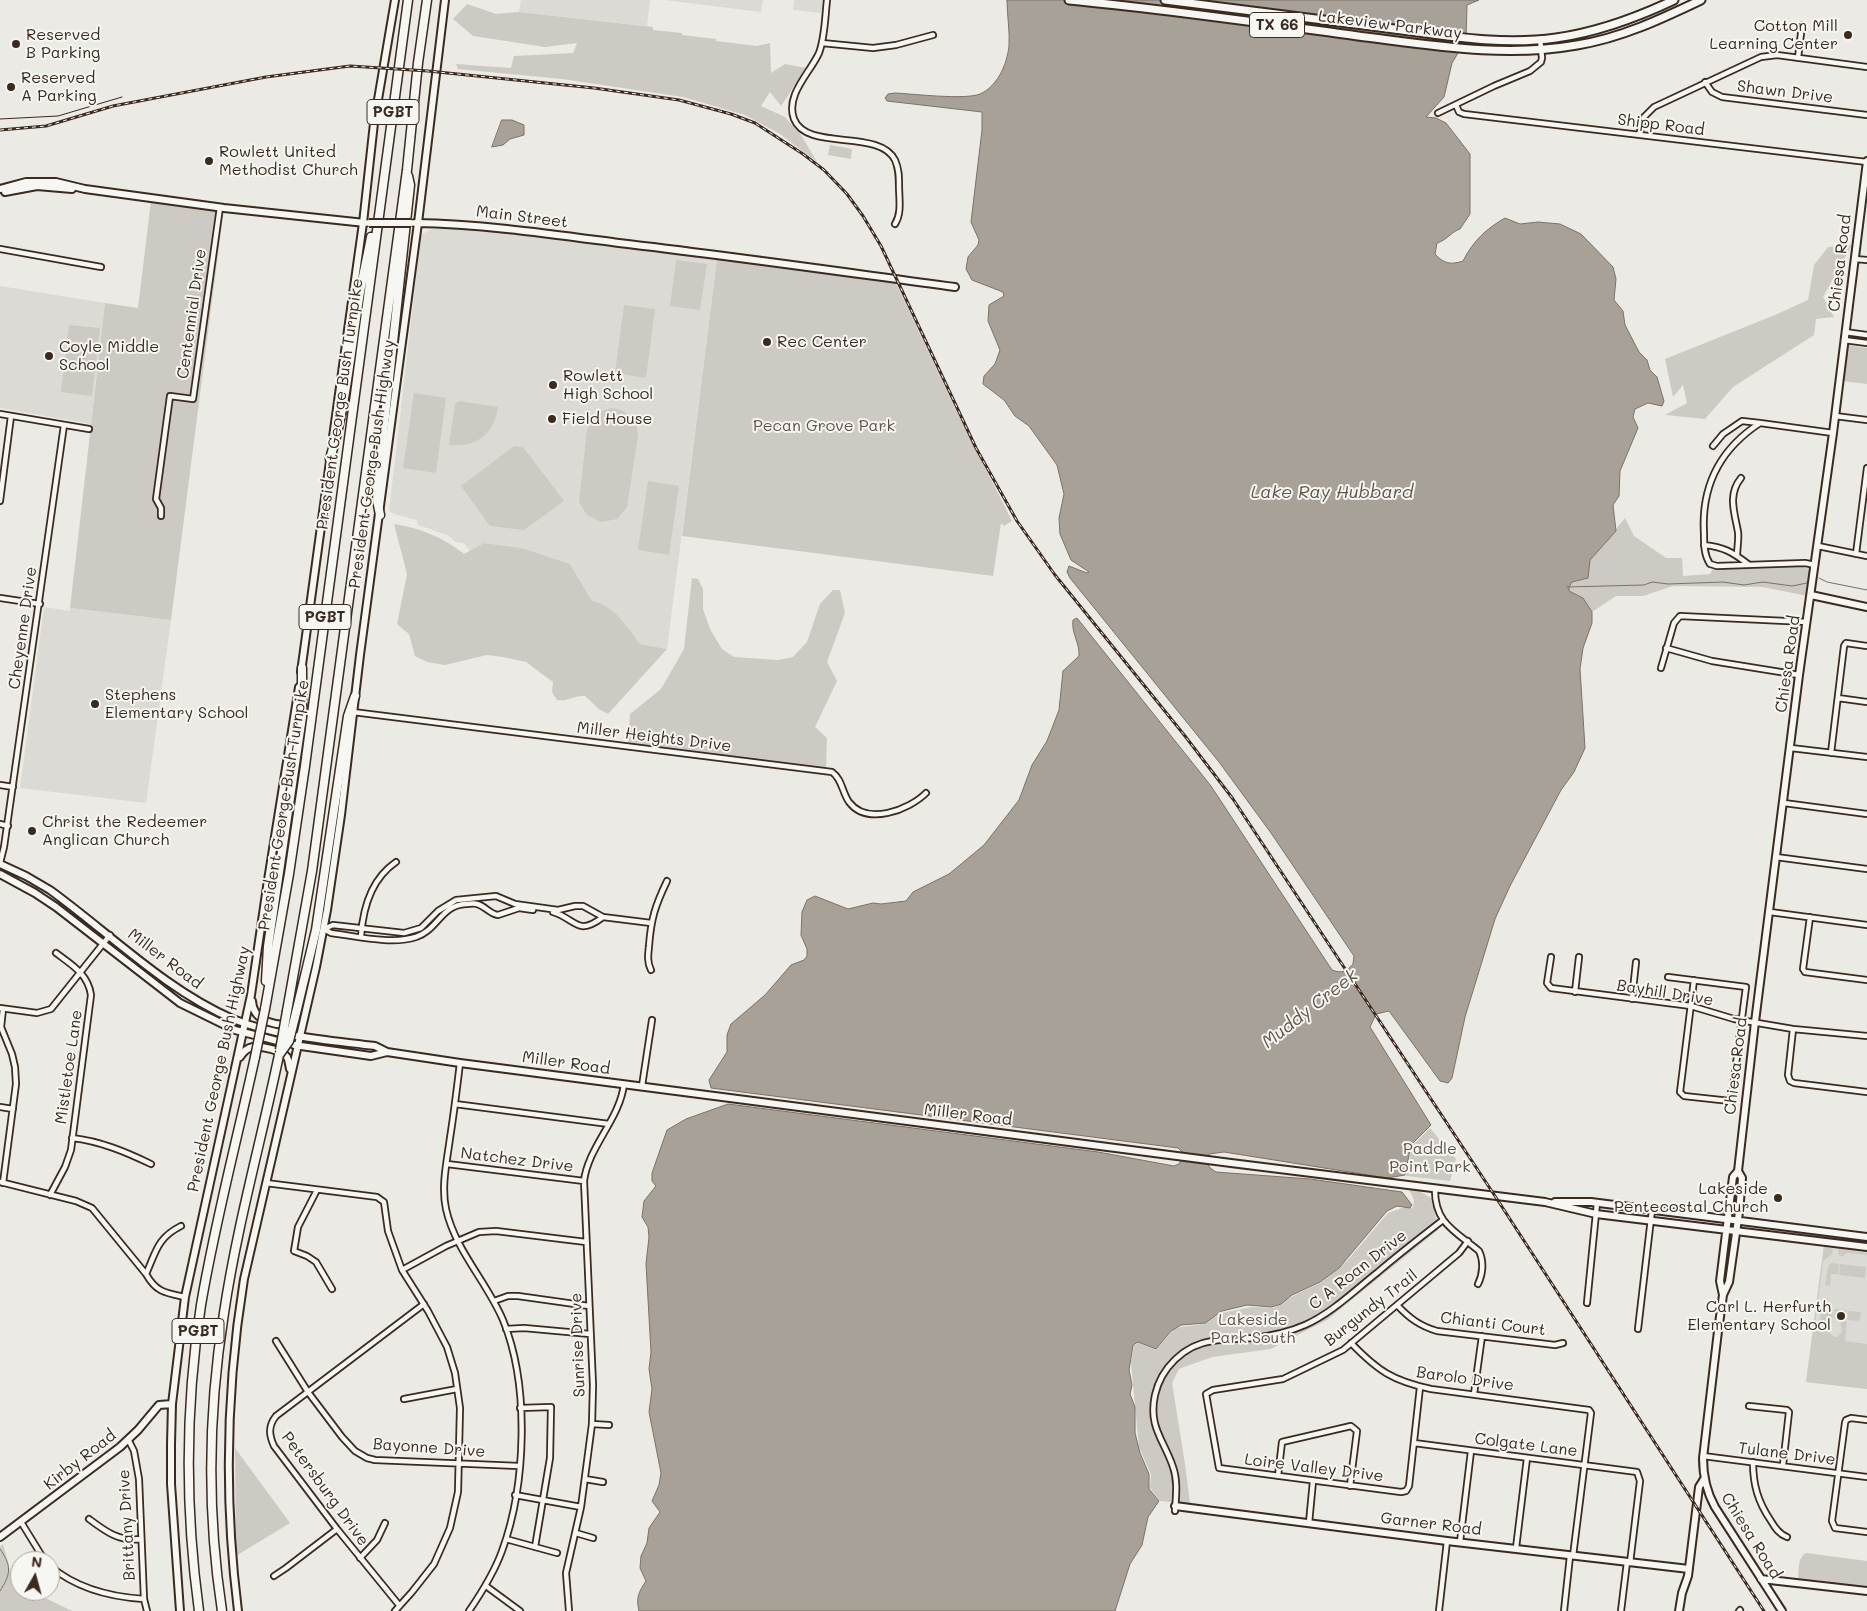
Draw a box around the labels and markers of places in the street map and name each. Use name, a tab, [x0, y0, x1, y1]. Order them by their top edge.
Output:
place label: Cotton Mill Learning Center	[1709, 16, 1838, 54]
place label: Reserved B Parking	[26, 25, 100, 63]
marker: Cotton Mill Learning Center	[1842, 29, 1854, 41]
marker: Reserved B Parking	[10, 38, 22, 50]
place label: Reserved A Parking	[21, 68, 97, 106]
marker: Reserved A Parking	[5, 81, 17, 93]
place label: Rowlett United Methodist Church	[219, 142, 358, 180]
marker: Rowlett United Methodist Church	[203, 155, 215, 167]
place label: Rec Center	[777, 332, 867, 352]
marker: Rec Center	[761, 336, 773, 348]
place label: Coyle Middle School	[59, 337, 159, 375]
marker: Coyle Middle School	[43, 350, 55, 362]
place label: Rowlett High School	[563, 366, 653, 404]
marker: Rowlett High School	[547, 379, 559, 391]
place label: Field House	[562, 409, 652, 429]
marker: Field House	[546, 413, 558, 425]
place label: Stephens Elementary School	[105, 685, 249, 723]
marker: Stephens Elementary School	[89, 698, 101, 710]
place label: Christ the Redeemer Anglican Church	[42, 812, 207, 850]
marker: Christ the Redeemer Anglican Church	[26, 825, 38, 837]
place label: Lakeside Pentecostal Church	[1614, 1179, 1768, 1217]
marker: Lakeside Pentecostal Church	[1772, 1192, 1784, 1204]
place label: Carl L. Herfurth Elementary School	[1687, 1297, 1831, 1335]
marker: Carl L. Herfurth Elementary School	[1835, 1310, 1847, 1322]

